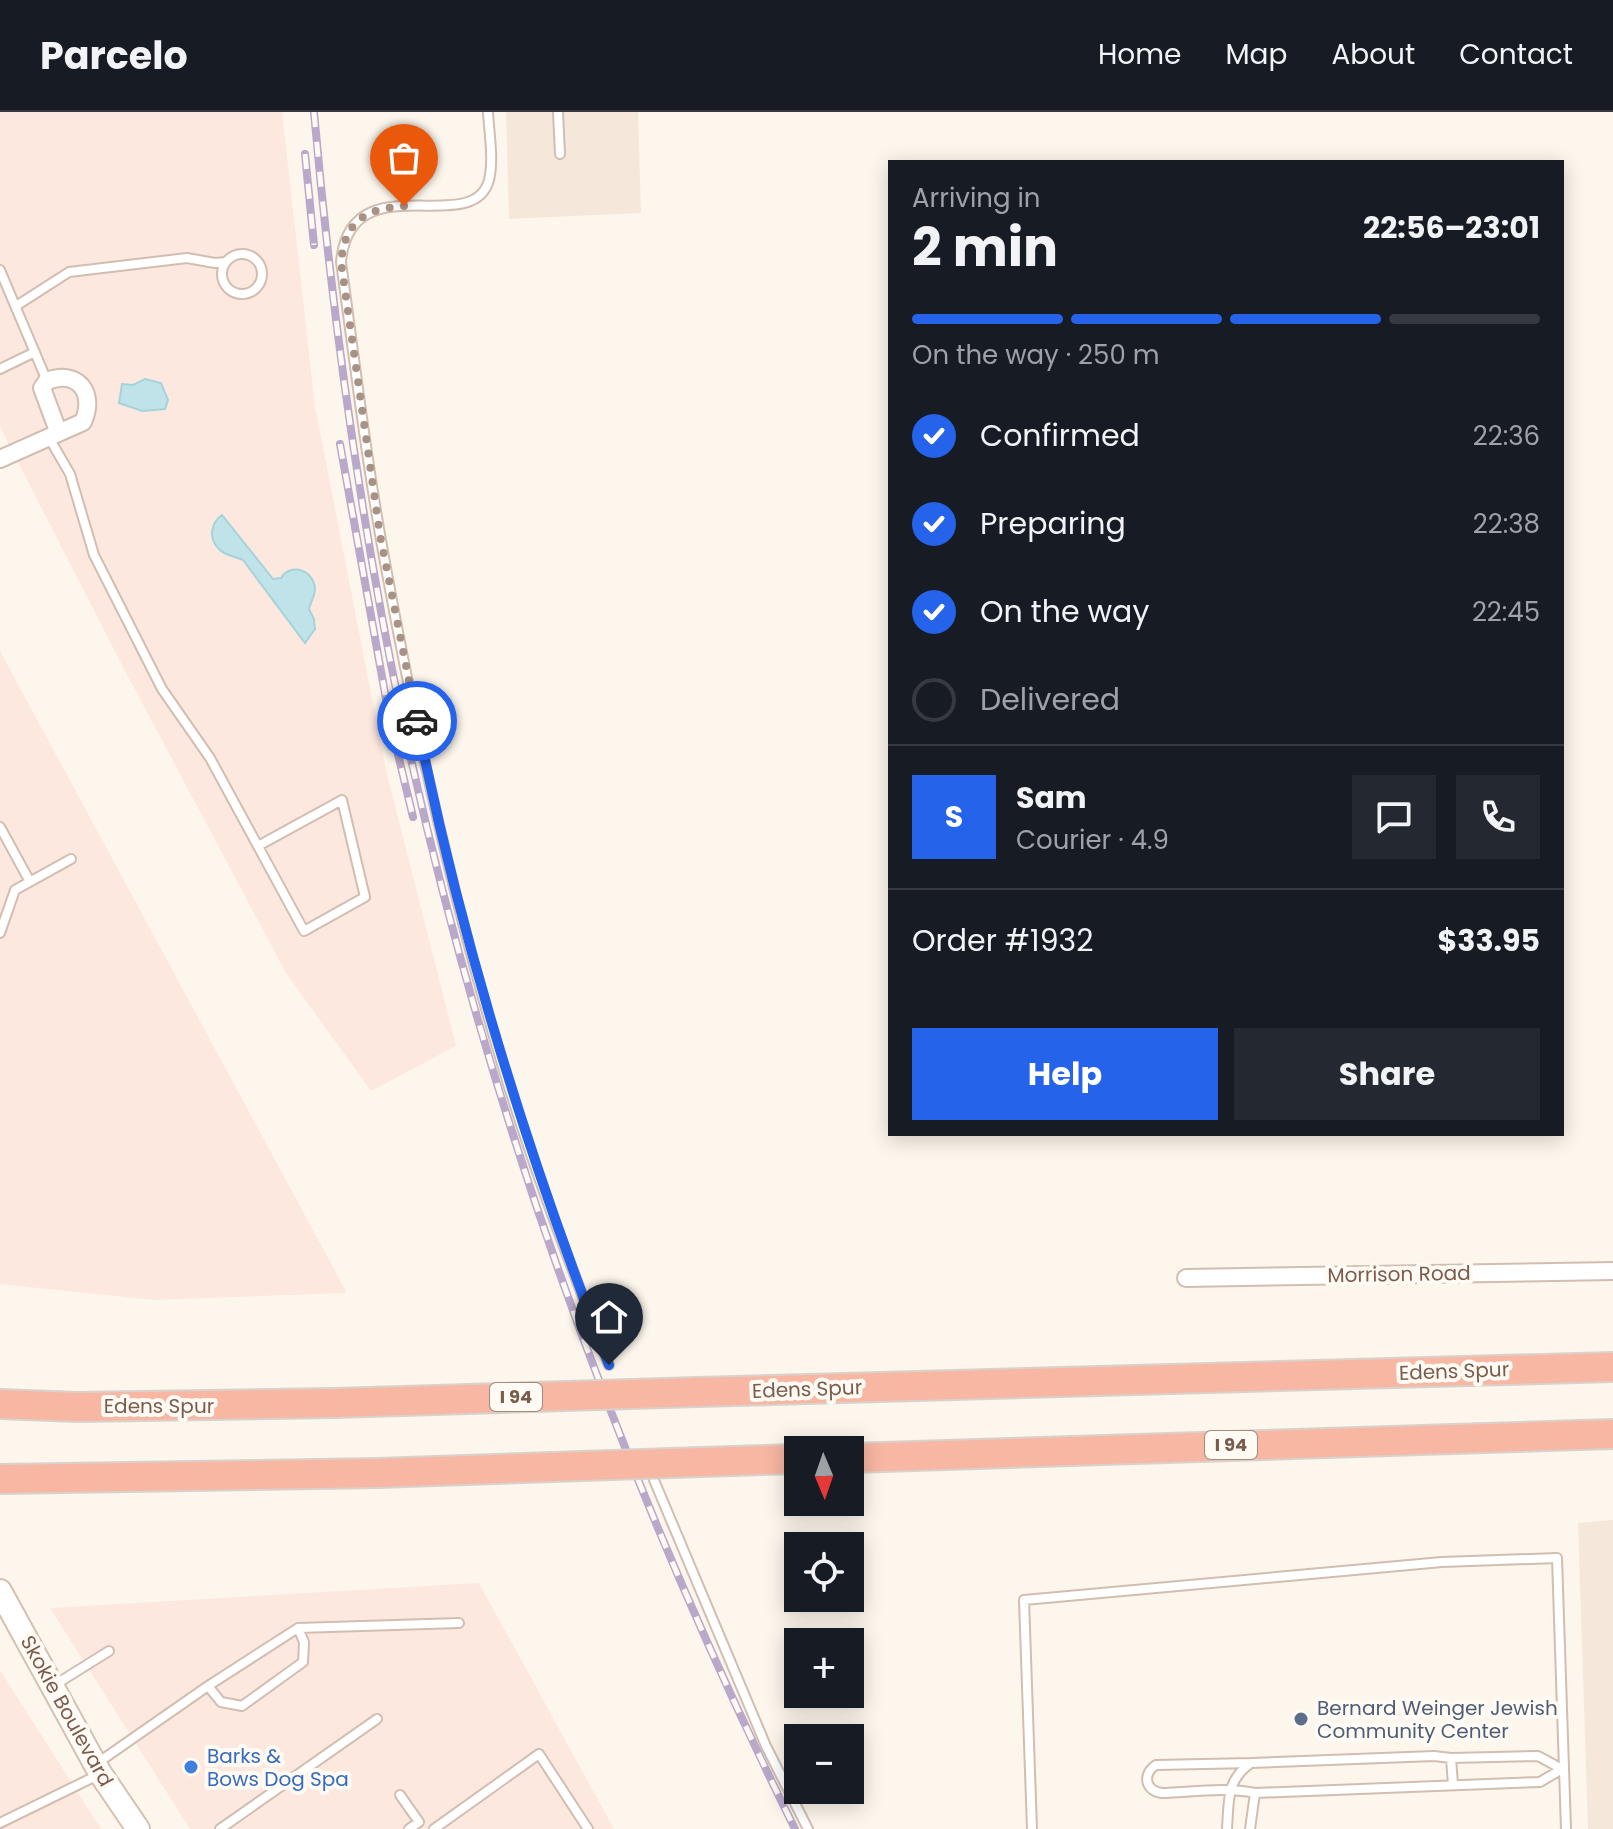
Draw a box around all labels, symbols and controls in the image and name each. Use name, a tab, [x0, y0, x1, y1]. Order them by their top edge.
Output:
text: Parcelo	[40, 29, 188, 82]
text: Home	[1098, 35, 1181, 74]
text: Map	[1225, 35, 1287, 74]
text: About	[1331, 35, 1415, 74]
text: Contact	[1459, 35, 1573, 74]
pin	[370, 124, 438, 206]
icon: bag	[382, 136, 426, 180]
text: Arriving in	[912, 180, 1041, 216]
text: 22:56–23:01	[1363, 206, 1540, 249]
text: 2 min	[912, 211, 1058, 284]
text: On the way · 250 m	[912, 337, 1159, 373]
icon: check	[912, 414, 956, 458]
text: Confirmed	[980, 414, 1140, 457]
text: 22:36	[1473, 418, 1540, 454]
icon: check	[912, 502, 956, 546]
text: Preparing	[980, 502, 1126, 545]
text: 22:38	[1473, 506, 1540, 542]
icon: check	[912, 590, 956, 634]
text: On the way	[980, 590, 1149, 633]
text: 22:45	[1472, 594, 1540, 630]
text: Delivered	[980, 678, 1120, 721]
courier	[377, 681, 457, 761]
icon: car	[395, 699, 439, 743]
button: chat	[1352, 775, 1436, 859]
button: phone	[1456, 775, 1540, 859]
text: Sam	[1016, 776, 1087, 819]
text: S	[945, 795, 963, 838]
text: Courier · 4.9	[1016, 822, 1169, 858]
text: Order #1932	[912, 919, 1093, 962]
text: $33.95	[1438, 919, 1540, 962]
button: Help	[912, 1028, 1218, 1120]
button: Share	[1234, 1028, 1540, 1120]
street label: Morrison Road	[1327, 1259, 1471, 1289]
pin	[575, 1283, 643, 1365]
icon: home	[587, 1295, 631, 1339]
street label: Edens Spur	[1398, 1355, 1510, 1387]
street label: Edens Spur	[751, 1373, 863, 1405]
road number: I 94	[490, 1383, 542, 1411]
street label: Edens Spur	[104, 1392, 214, 1420]
road number: I 94	[1205, 1431, 1257, 1459]
north arrow	[784, 1436, 864, 1516]
map controls	[784, 1436, 864, 1804]
button: locate	[784, 1532, 864, 1612]
button: +	[784, 1628, 864, 1708]
street label: Skokie Boulevard	[14, 1630, 120, 1792]
place label: Bernard Weinger Jewish Community Center	[1317, 1694, 1558, 1745]
marker: Bernard Weinger Jewish Community Center	[1292, 1710, 1310, 1728]
button: −	[784, 1724, 864, 1804]
place label: Barks & Bows Dog Spa	[207, 1742, 349, 1793]
marker: Barks & Bows Dog Spa	[182, 1758, 200, 1776]

